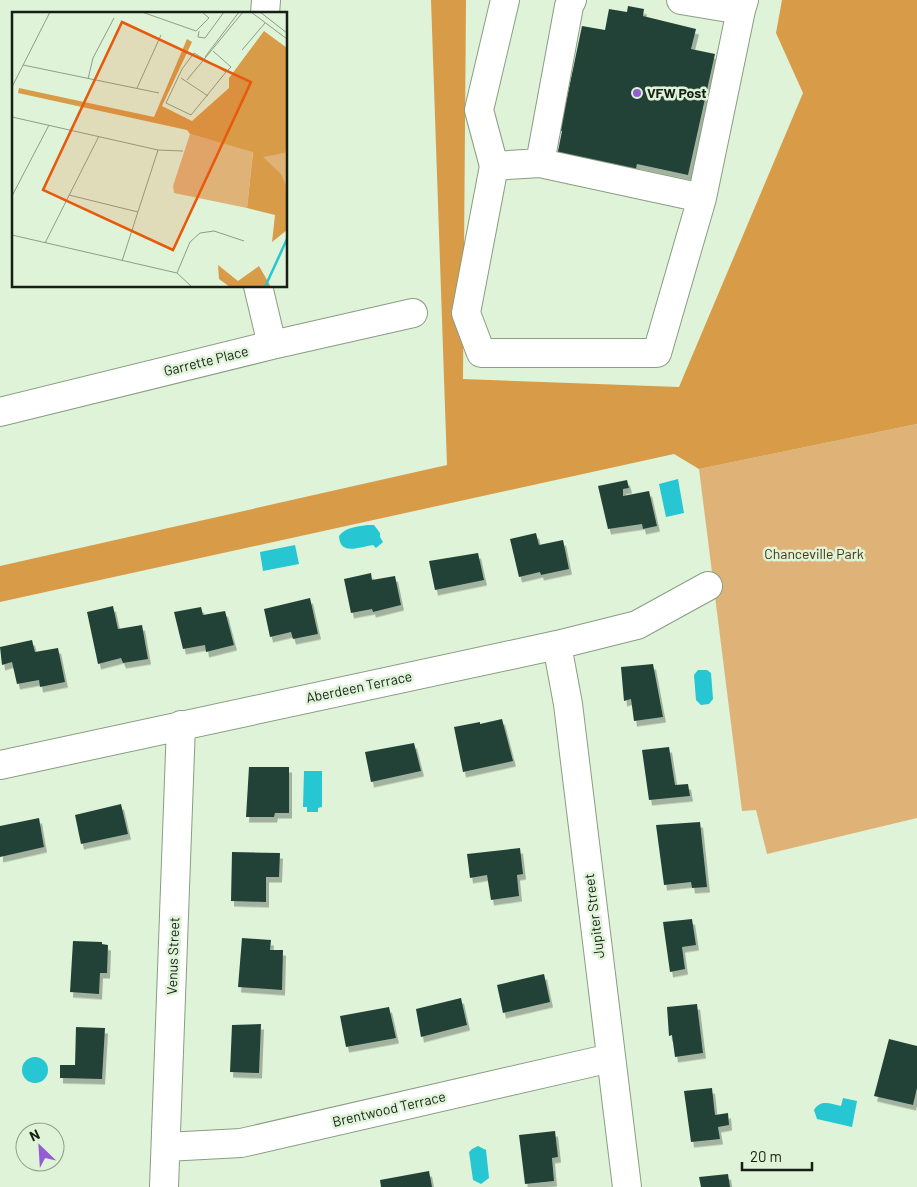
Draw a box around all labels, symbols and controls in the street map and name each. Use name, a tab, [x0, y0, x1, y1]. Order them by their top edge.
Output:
inset map	[12, 12, 288, 288]
place label: VFW Post	[647, 84, 707, 101]
marker: VFW Post	[631, 87, 643, 99]
street label: Garrette Place	[162, 342, 250, 379]
park label: Chanceville Park	[764, 545, 864, 562]
street label: Aberdeen Terrace	[304, 667, 413, 706]
street label: Jupiter Street	[580, 873, 607, 959]
street label: Venus Street	[163, 917, 182, 995]
street label: Brentwood Terrace	[330, 1087, 447, 1130]
north arrow	[15, 1122, 65, 1172]
text: N	[26, 1125, 42, 1144]
scale bar	[742, 1140, 812, 1172]
text: 20 m	[750, 1147, 782, 1165]

